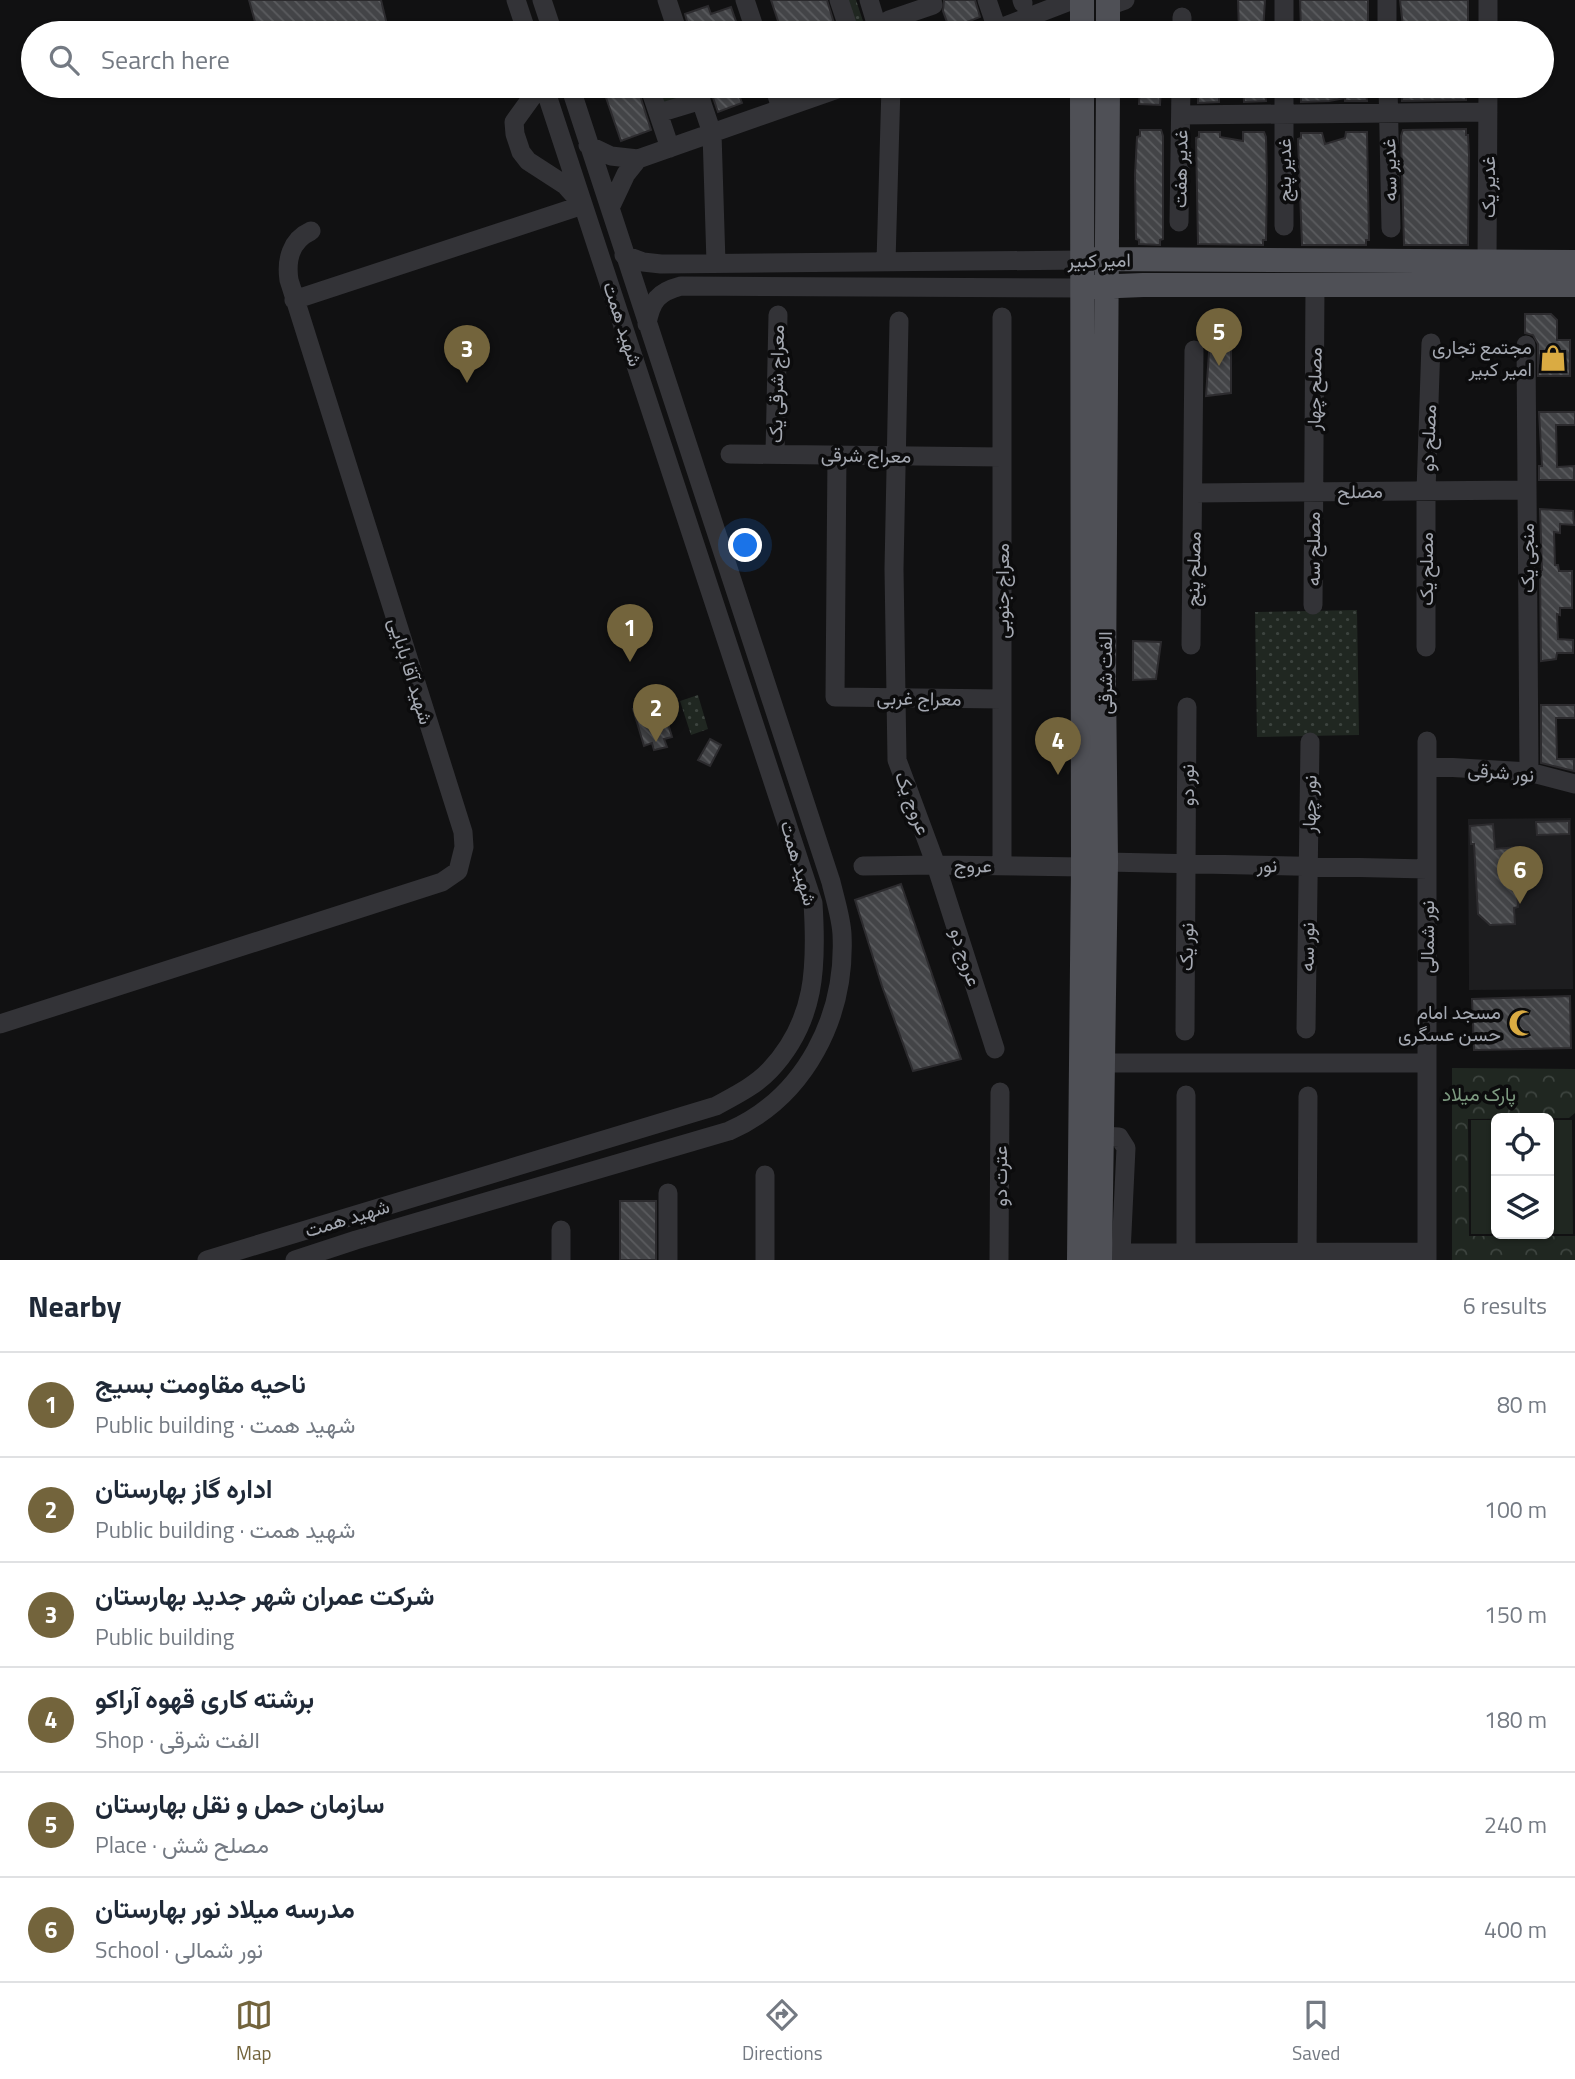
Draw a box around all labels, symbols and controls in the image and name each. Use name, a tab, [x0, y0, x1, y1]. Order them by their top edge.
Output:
search box	[21, 21, 1554, 98]
text: Search here	[101, 40, 230, 79]
icon: search	[45, 41, 83, 79]
street label: غدیر هفت	[1164, 130, 1195, 208]
street label: غدیر پنج	[1269, 138, 1298, 202]
street label: غدیر سه	[1373, 138, 1404, 202]
street label: غدیر یک	[1473, 156, 1502, 218]
street label: امیر کبیر	[1066, 244, 1131, 275]
street label: شهید همت	[596, 278, 651, 370]
pin: 5	[1196, 308, 1242, 366]
pin: 3	[444, 325, 490, 383]
street label: معراج شرقی یک	[760, 325, 791, 443]
place label: مجتمع تجاری امیر کبیر	[1432, 332, 1532, 383]
shop icon: مجتمع تجاری امیر کبیر	[1538, 343, 1568, 373]
street label: مصلح چهار	[1298, 347, 1329, 432]
street label: مصلح دو	[1412, 404, 1443, 472]
street label: معراج شرقی	[821, 439, 911, 470]
street label: مصلح	[1337, 476, 1383, 505]
street label: مصلح سه	[1298, 512, 1327, 586]
street label: منجی یک	[1512, 523, 1541, 593]
your location	[728, 528, 762, 562]
street label: مصلح پنج	[1177, 531, 1208, 607]
street label: مصلح یک	[1411, 532, 1440, 606]
street label: معراج جنوبی	[987, 543, 1016, 639]
pin: 1	[607, 604, 653, 662]
street label: شهید آقا بابایی	[381, 614, 442, 728]
street label: الفت شرقی	[1090, 631, 1119, 715]
street label: معراج غربی	[876, 682, 962, 713]
pin: 2	[633, 684, 679, 742]
pin: 4	[1035, 717, 1081, 775]
street label: نور شرقی	[1467, 754, 1535, 789]
street label: نور دو	[1172, 764, 1201, 806]
street label: عروج یک	[888, 767, 939, 839]
street label: نور چهار	[1293, 775, 1324, 834]
street label: شهید همت	[774, 817, 825, 909]
pin: 6	[1497, 846, 1543, 904]
street label: عروج	[954, 850, 992, 879]
street label: نور	[1256, 850, 1277, 879]
street label: نور شمالی	[1412, 900, 1441, 974]
street label: نور سه	[1292, 922, 1321, 972]
street label: نور یک	[1171, 923, 1200, 971]
street label: عروج دو	[943, 924, 990, 990]
place label: مسجد امام حسن عسگری	[1398, 997, 1501, 1048]
mosque icon: مسجد امام حسن عسگری	[1507, 1008, 1537, 1038]
park label: پارک میلاد	[1442, 1079, 1516, 1108]
map controls	[1491, 1113, 1554, 1239]
button: locate	[1491, 1113, 1554, 1176]
street label: عترت دو	[985, 1146, 1014, 1206]
button: layers	[1491, 1176, 1554, 1239]
street label: شهید همت	[301, 1191, 393, 1244]
text: Nearby	[28, 1283, 121, 1329]
text: 6 results	[1463, 1288, 1547, 1323]
text: ناحیه مقاومت بسیج	[95, 1364, 306, 1403]
text: 1	[45, 1387, 57, 1422]
text: 80 m	[1497, 1387, 1547, 1422]
text: Public building · شهید همت	[95, 1407, 355, 1442]
text: اداره گاز بهارستان	[95, 1469, 273, 1508]
text: 2	[45, 1492, 57, 1527]
text: 100 m	[1484, 1492, 1547, 1527]
text: Public building · شهید همت	[95, 1512, 355, 1547]
text: شرکت عمران شهر جدید بهارستان	[95, 1576, 434, 1615]
text: 3	[45, 1597, 57, 1632]
text: 150 m	[1484, 1597, 1547, 1632]
text: Public building	[95, 1619, 234, 1654]
text: برشته کاری قهوه آراکو	[95, 1679, 314, 1718]
text: 4	[45, 1702, 57, 1737]
text: 180 m	[1484, 1702, 1547, 1737]
text: Shop · الفت شرقی	[95, 1722, 260, 1757]
text: سازمان حمل و نقل بهارستان	[95, 1784, 385, 1823]
text: 5	[45, 1807, 57, 1842]
text: 240 m	[1484, 1807, 1547, 1842]
text: Place · مصلح شش	[95, 1827, 269, 1862]
text: مدرسه میلاد نور بهارستان	[95, 1889, 355, 1928]
text: 6	[45, 1912, 57, 1947]
text: 400 m	[1484, 1912, 1547, 1947]
text: School · نور شمالی	[95, 1932, 263, 1967]
tab: Map	[235, 1996, 273, 2067]
tab: Directions	[742, 1996, 823, 2067]
tab: Saved	[1292, 1996, 1340, 2067]

